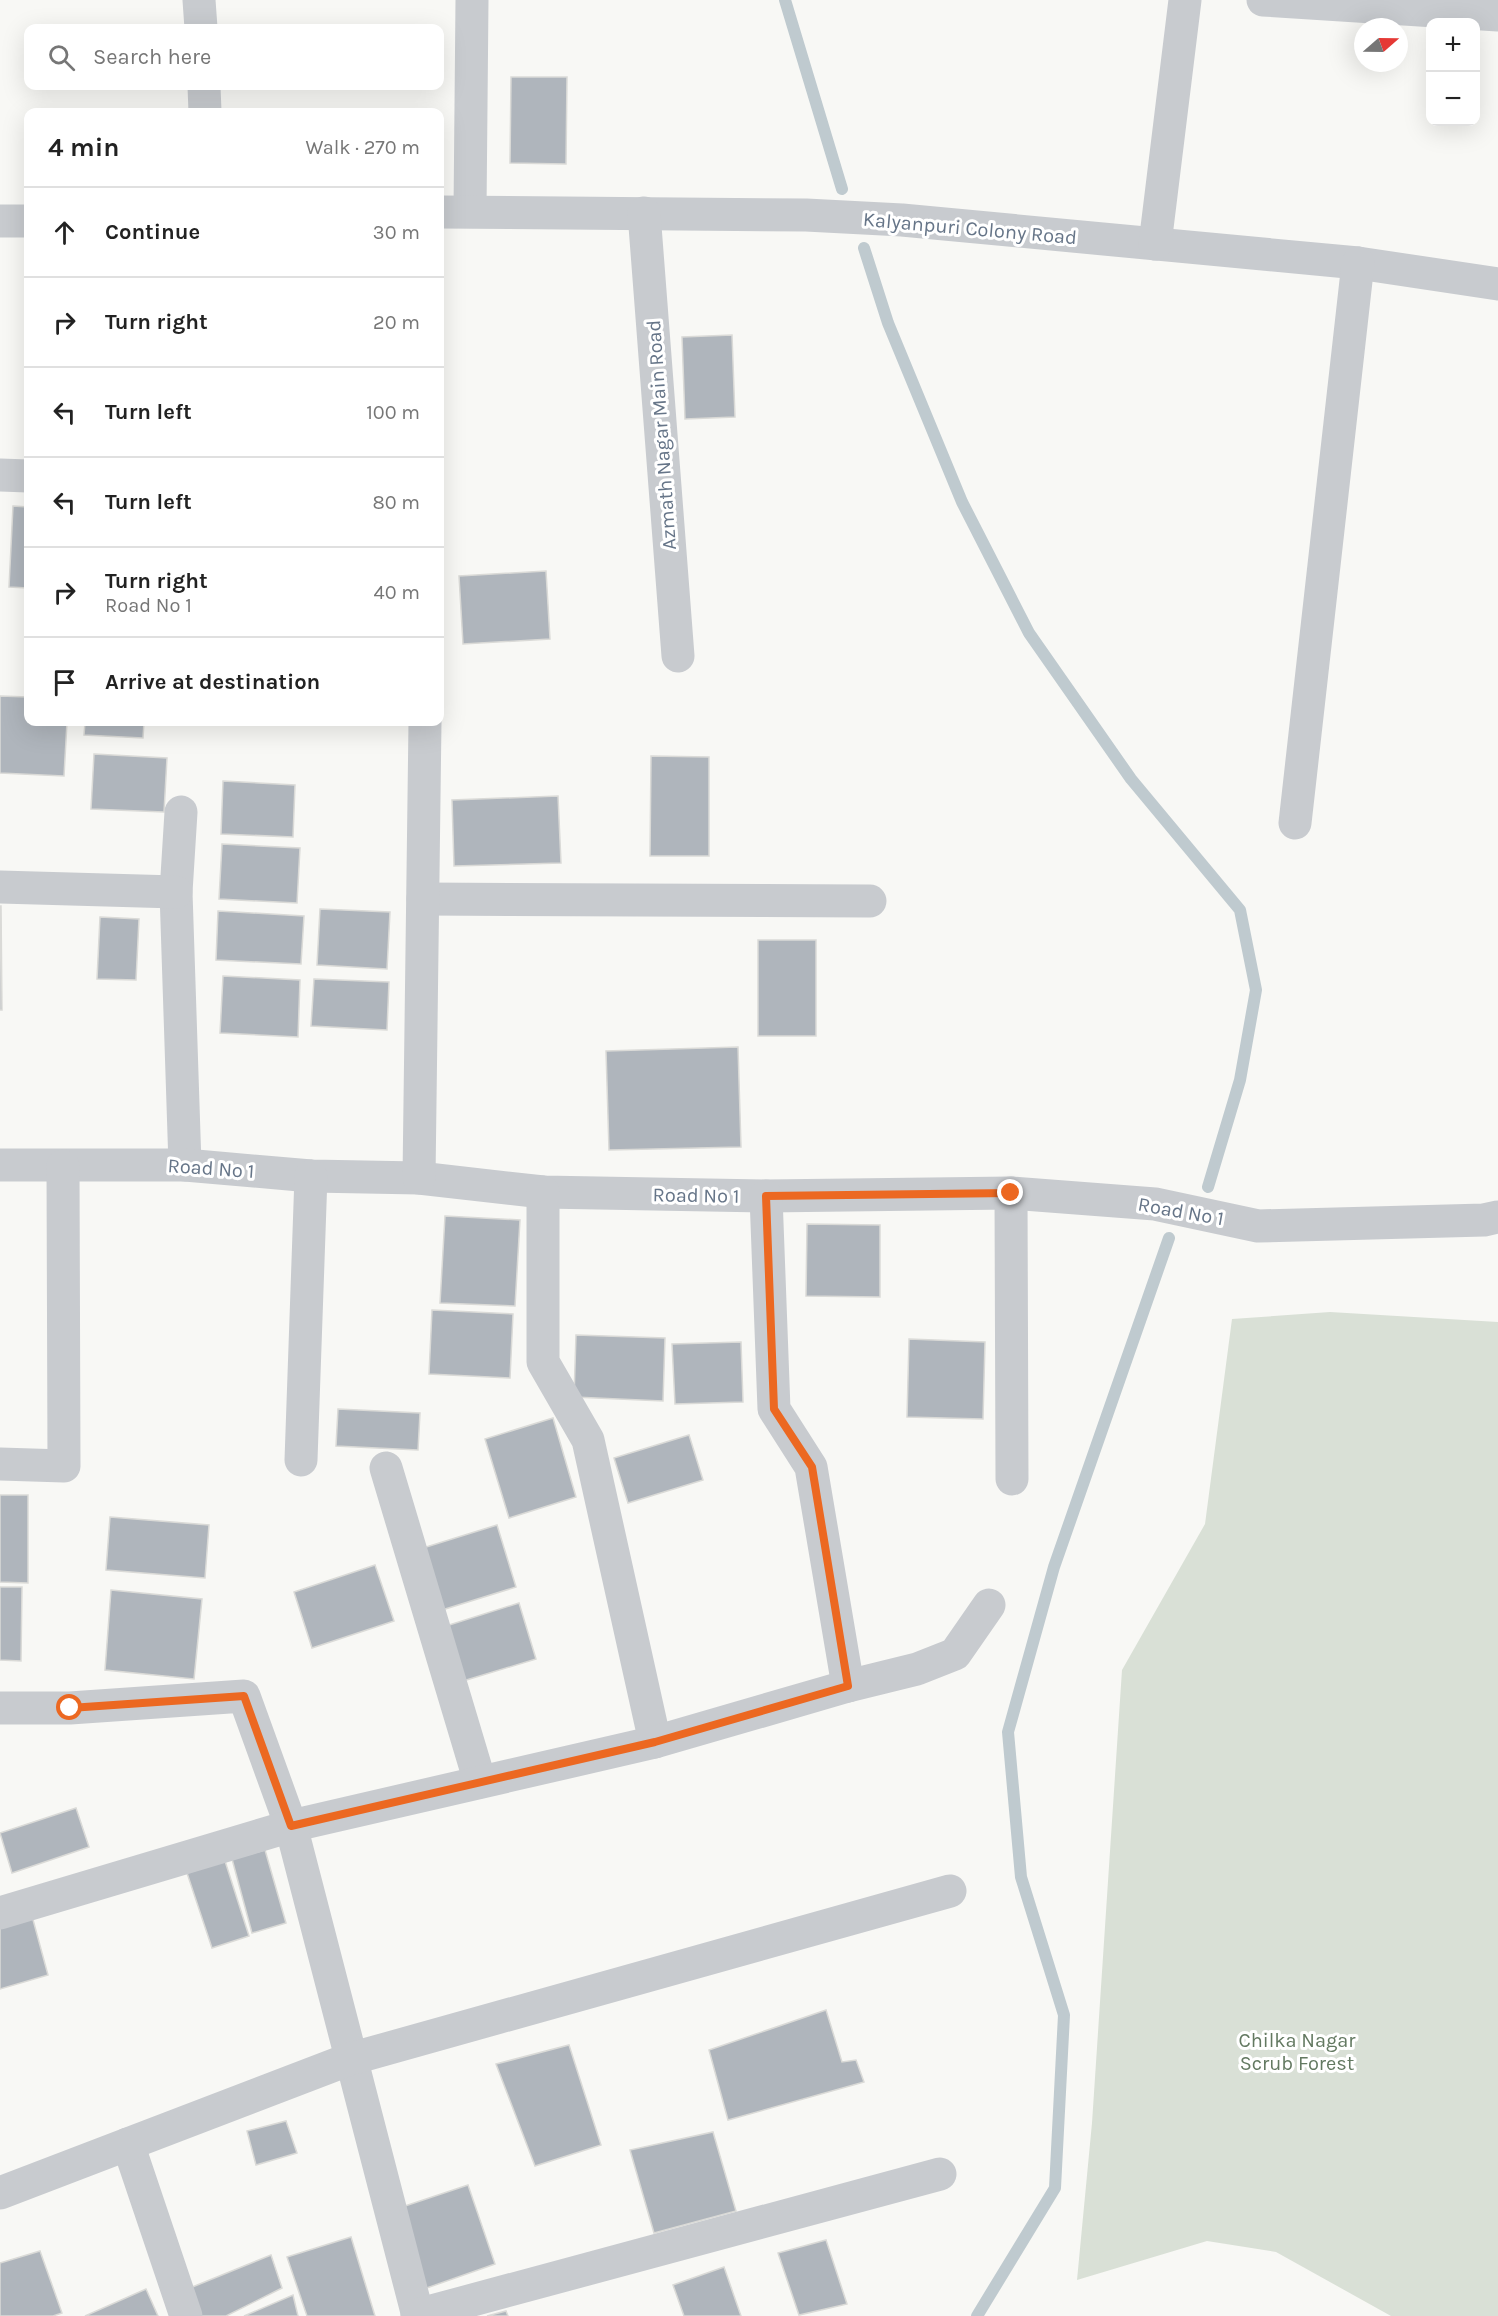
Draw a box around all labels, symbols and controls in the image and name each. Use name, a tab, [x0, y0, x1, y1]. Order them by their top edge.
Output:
north arrow	[1354, 18, 1408, 72]
map controls	[1426, 18, 1480, 126]
button: +	[1426, 18, 1480, 72]
search box	[24, 24, 444, 90]
icon: search	[45, 41, 78, 74]
text: Search here	[93, 44, 211, 70]
button: −	[1426, 72, 1480, 126]
text: 4 min	[48, 132, 119, 163]
text: Walk · 270 m	[306, 136, 420, 159]
street label: Kalyanpuri Colony Road	[862, 208, 1078, 249]
icon: ahead	[48, 216, 81, 249]
text: Continue	[105, 219, 200, 245]
text: 30 m	[373, 221, 420, 244]
icon: right	[48, 306, 81, 339]
text: Turn right	[105, 309, 208, 335]
text: 20 m	[373, 311, 420, 334]
street label: Azmath Nagar Main Road	[642, 319, 681, 551]
icon: left	[48, 396, 81, 429]
text: Turn left	[105, 399, 192, 425]
text: 100 m	[366, 401, 420, 424]
icon: left	[48, 486, 81, 519]
text: Turn left	[105, 489, 192, 515]
text: 80 m	[372, 491, 420, 514]
text: Turn right	[105, 568, 208, 594]
icon: right	[48, 576, 81, 609]
text: 40 m	[374, 581, 420, 604]
text: Road No 1	[105, 594, 192, 617]
icon: arrive	[48, 666, 81, 699]
text: Arrive at destination	[105, 669, 320, 695]
street label: Road No 1	[167, 1154, 255, 1183]
route end	[997, 1179, 1023, 1205]
street label: Road No 1	[652, 1183, 740, 1208]
street label: Road No 1	[1136, 1193, 1226, 1230]
route start	[56, 1694, 82, 1720]
park label: Chilka Nagar Scrub Forest	[1238, 2029, 1356, 2075]

